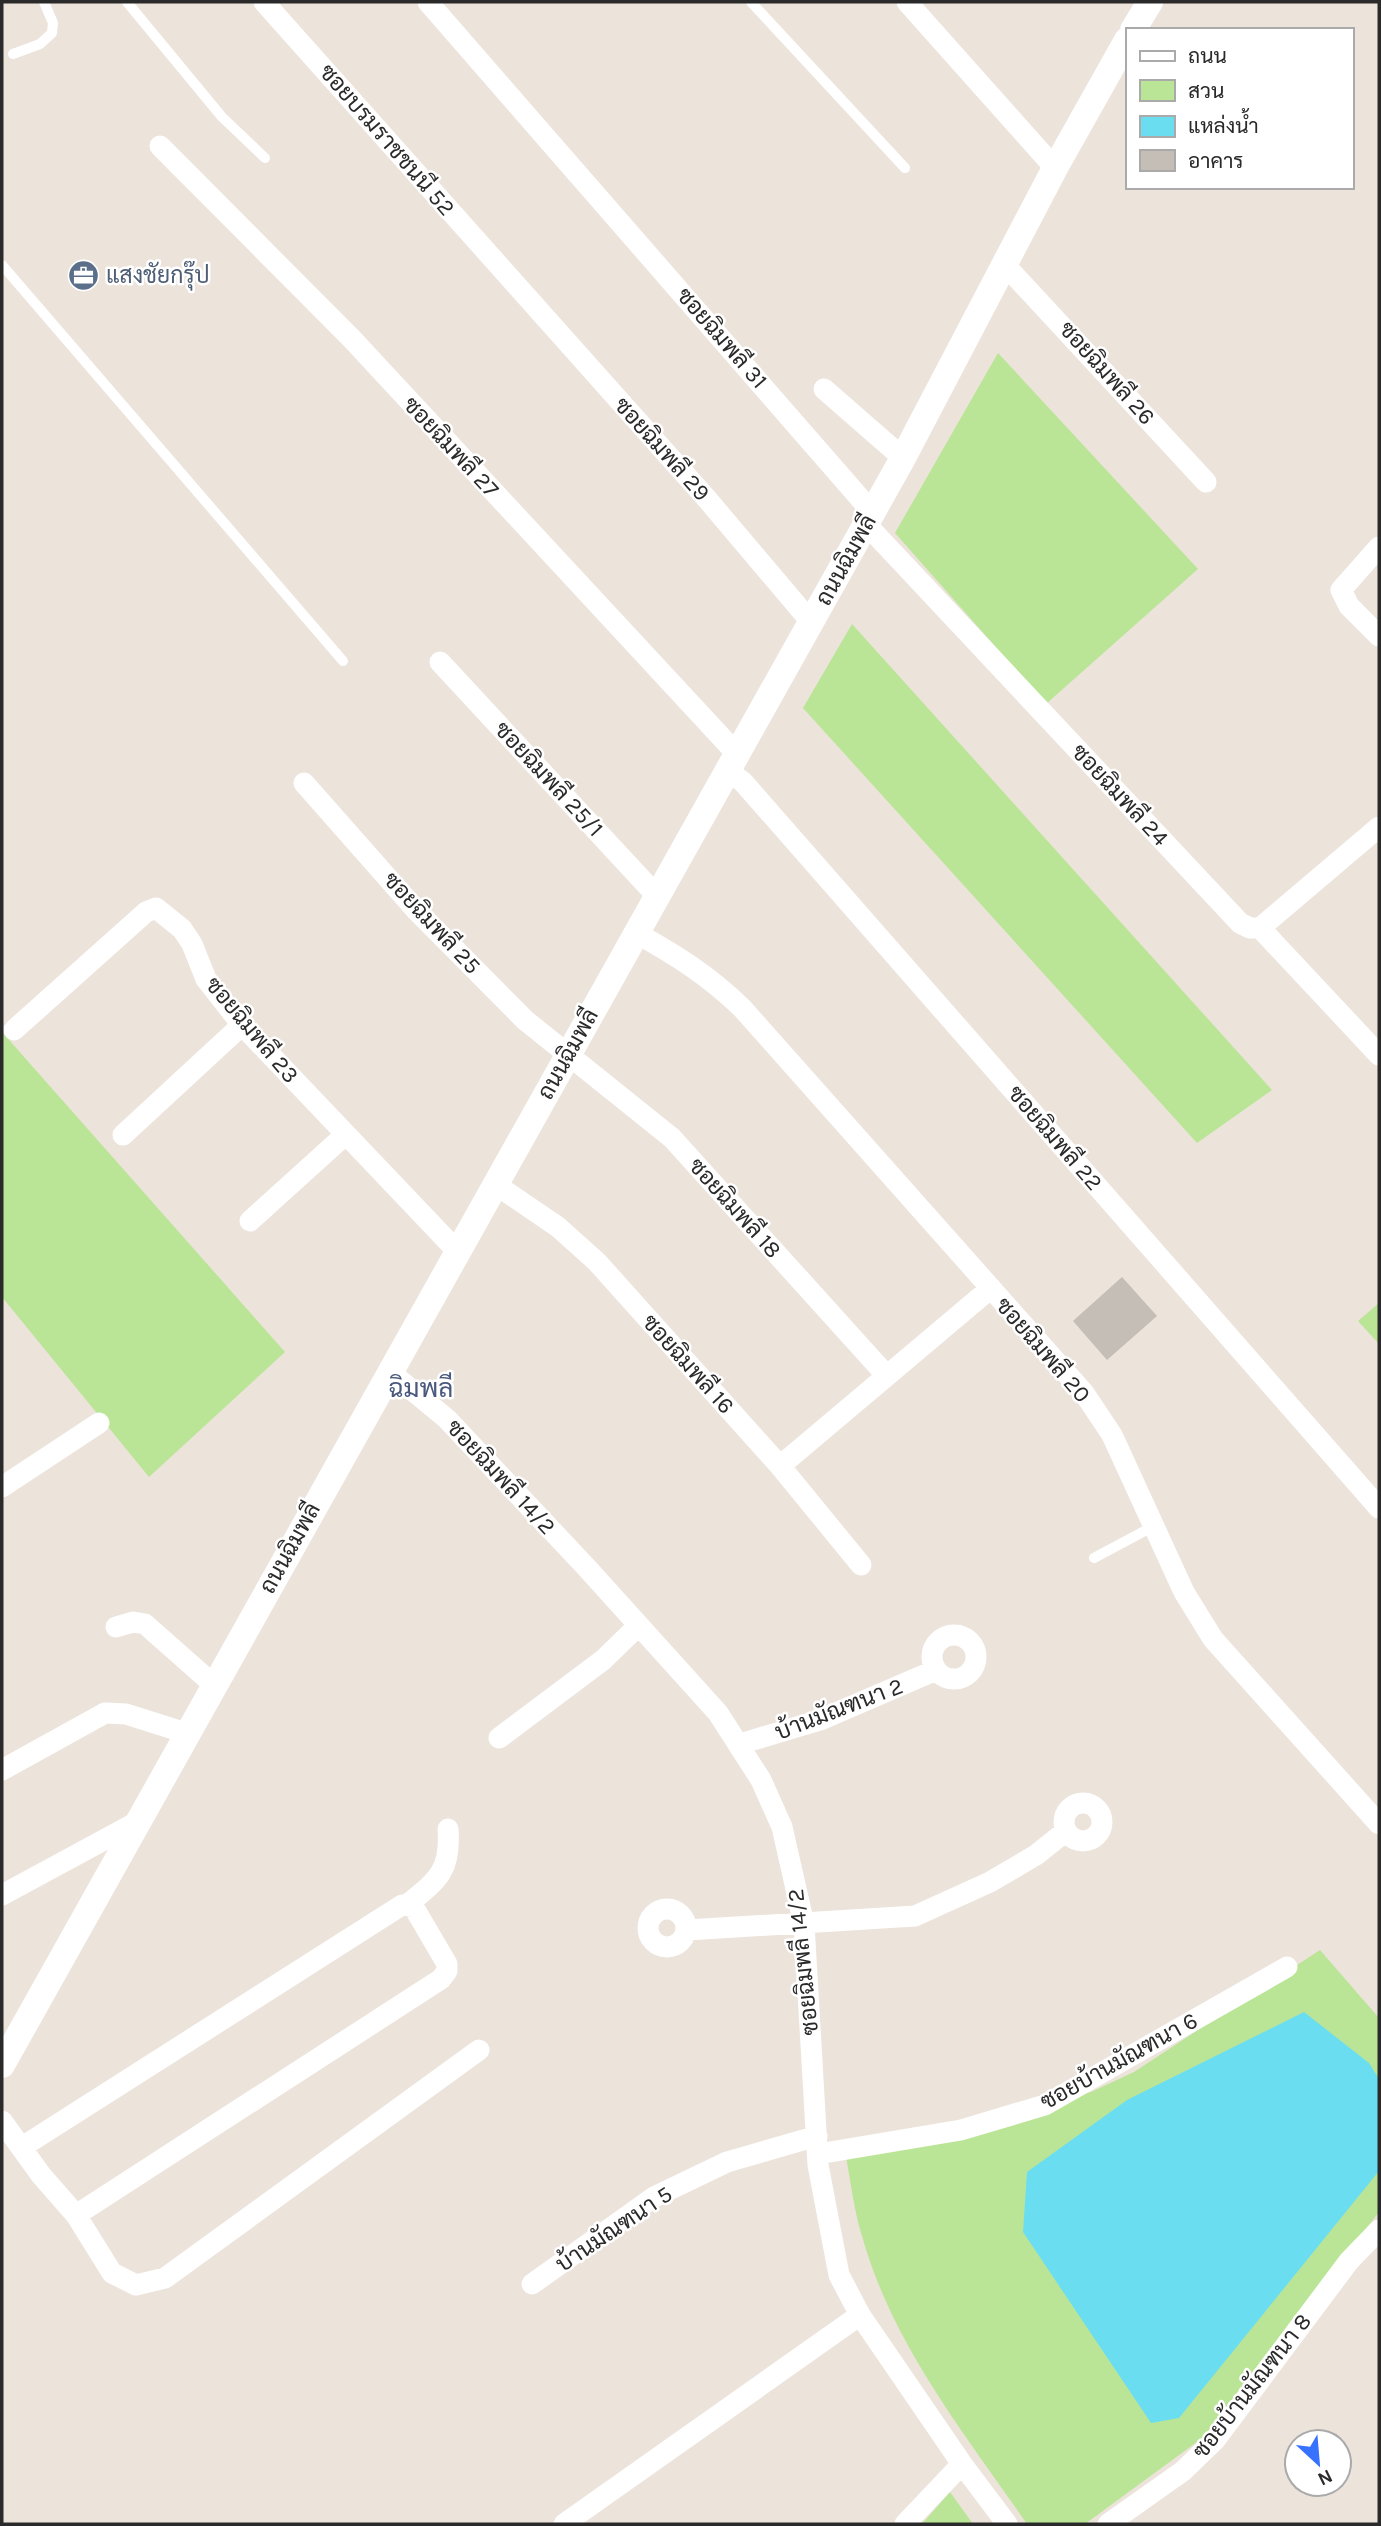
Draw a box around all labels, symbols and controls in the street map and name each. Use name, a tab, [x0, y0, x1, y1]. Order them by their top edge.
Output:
legend	[1126, 28, 1353, 189]
text: ถนน	[1188, 44, 1227, 68]
street label: ซอยบรมราชชนนี 52	[314, 57, 462, 221]
text: สวน	[1188, 79, 1224, 103]
text: แหล่งน้ำ	[1188, 108, 1259, 138]
text: อาคาร	[1188, 149, 1244, 173]
office icon: แสงชัยกรุ๊ป	[66, 258, 100, 292]
place label: แสงชัยกรุ๊ป	[106, 260, 210, 291]
street label: ซอยฉิมพลี 31	[671, 281, 775, 394]
street label: ซอยฉิมพลี 26	[1054, 314, 1162, 430]
street label: ซอยฉิมพลี 27	[398, 390, 506, 503]
street label: ซอยฉิมพลี 29	[608, 390, 717, 506]
street label: ถนนฉิมพลี	[808, 509, 882, 610]
street label: ซอยฉิมพลี 25/1	[489, 715, 611, 842]
street label: ซอยฉิมพลี 24	[1066, 737, 1176, 852]
street label: ซอยฉิมพลี 25	[378, 865, 488, 980]
street label: ซอยฉิมพลี 23	[200, 970, 306, 1089]
street label: ถนนฉิมพลี	[530, 1003, 604, 1104]
street label: ซอยฉิมพลี 22	[1002, 1079, 1109, 1196]
street label: ซอยฉิมพลี 18	[683, 1151, 788, 1264]
street label: ซอยฉิมพลี 20	[990, 1291, 1097, 1408]
street label: ซอยฉิมพลี 16	[636, 1307, 741, 1419]
district label: ฉิมพลี	[389, 1372, 453, 1404]
street label: ซอยฉิมพลี 14/2	[441, 1413, 563, 1540]
street label: ถนนฉิมพลี	[252, 1497, 326, 1598]
street label: บ้านมัณฑนา 2	[771, 1670, 907, 1746]
street label: ซอยฉิมพลี 14/2	[780, 1887, 824, 2037]
street label: ซอยบ้านมัณฑนา 6	[1035, 2005, 1202, 2115]
street label: บ้านมัณฑนา 5	[550, 2179, 677, 2278]
street label: ซอยบ้านมัณฑนา 8	[1185, 2307, 1317, 2464]
north arrow	[1283, 2428, 1353, 2498]
text: N	[1314, 2465, 1336, 2490]

